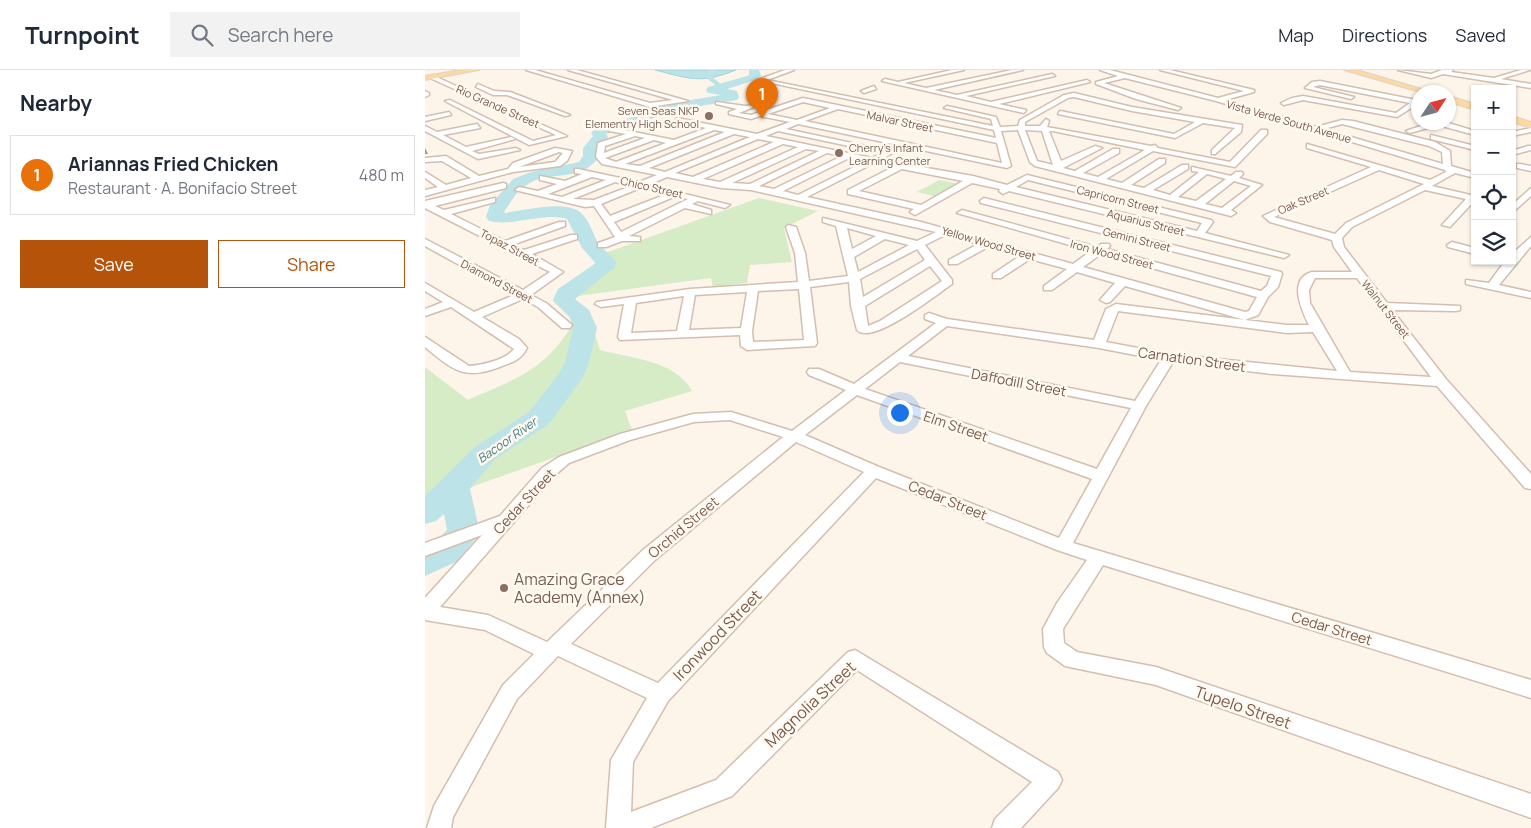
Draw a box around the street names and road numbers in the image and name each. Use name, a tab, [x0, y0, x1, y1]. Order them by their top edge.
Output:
street label: Rio Grande Street	[454, 81, 542, 131]
street label: Vista Verde South Avenue	[1225, 96, 1354, 146]
street label: Malvar Street	[865, 107, 935, 135]
street label: Chico Street	[619, 173, 685, 201]
street label: Capricorn Street	[1075, 182, 1161, 216]
street label: Oak Street	[1275, 183, 1331, 217]
street label: Aquarius Street	[1106, 205, 1186, 239]
street label: Yellow Wood Street	[940, 222, 1038, 264]
street label: Gemini Street	[1101, 223, 1173, 255]
street label: Topaz Street	[478, 225, 542, 269]
street label: Iron Wood Street	[1069, 236, 1155, 272]
street label: Diamond Street	[458, 256, 536, 306]
street label: Walnut Street	[1358, 277, 1414, 341]
street label: Carnation Street	[1137, 342, 1247, 376]
street label: Daffodill Street	[970, 363, 1069, 401]
street label: Elm Street	[921, 406, 991, 446]
street label: Cedar Street	[489, 464, 560, 538]
street label: Cedar Street	[906, 476, 991, 525]
street label: Orchid Street	[644, 492, 723, 562]
street label: Ironwood Street	[668, 585, 766, 685]
street label: Cedar Street	[1289, 607, 1375, 649]
street label: Magnolia Street	[760, 656, 860, 752]
street label: Tupelo Street	[1192, 680, 1294, 734]

